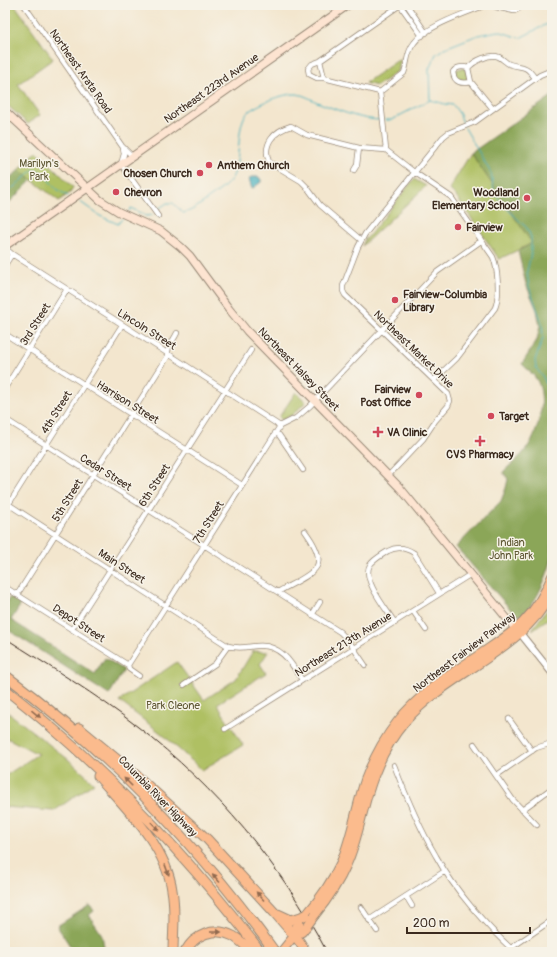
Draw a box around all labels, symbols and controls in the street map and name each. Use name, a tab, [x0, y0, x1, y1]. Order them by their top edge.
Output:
street label: Northeast Arata Road	[47, 27, 115, 116]
street label: Northeast 223rd Avenue	[161, 50, 262, 126]
park label: Marilyn's Park	[19, 157, 59, 183]
place label: Anthem Church	[217, 159, 289, 172]
marker: Anthem Church	[204, 160, 214, 170]
place label: Chosen Church	[123, 167, 192, 180]
marker: Chosen Church	[195, 168, 205, 178]
place label: Chevron	[124, 186, 162, 199]
place label: Woodland Elementary School	[432, 186, 519, 212]
marker: Chevron	[111, 187, 121, 197]
marker: Woodland Elementary School	[522, 193, 532, 203]
place label: Fairview	[466, 221, 503, 234]
marker: Fairview	[453, 222, 463, 232]
place label: Fairview-Columbia Library	[403, 288, 487, 314]
marker: Fairview-Columbia Library	[390, 295, 400, 305]
street label: 3rd Street	[17, 300, 54, 348]
street label: Lincoln Street	[115, 306, 179, 353]
street label: Northeast Market Drive	[371, 308, 457, 391]
street label: Northeast Halsey Street	[255, 325, 342, 414]
street label: Harrison Street	[94, 378, 162, 427]
place label: Fairview Post Office	[360, 383, 412, 409]
street label: 4th Street	[38, 388, 75, 436]
marker: Fairview Post Office	[414, 390, 424, 400]
place label: Target	[498, 410, 529, 423]
marker: Target	[486, 411, 496, 421]
marker: VA Clinic	[372, 426, 384, 438]
place label: VA Clinic	[387, 426, 428, 439]
marker: CVS Pharmacy	[475, 436, 485, 446]
place label: CVS Pharmacy	[446, 448, 514, 461]
street label: Cedar Street	[77, 451, 135, 494]
street label: 6th Street	[136, 461, 173, 509]
street label: 5th Street	[49, 476, 86, 524]
street label: 7th Street	[190, 498, 227, 546]
park label: Indian John Park	[489, 536, 534, 562]
street label: Main Street	[96, 546, 148, 587]
street label: Depot Street	[50, 602, 108, 646]
street label: Northeast 213th Avenue	[293, 609, 394, 679]
street label: Northeast Fairview Parkway	[411, 609, 518, 695]
park label: Park Cleone	[146, 699, 201, 712]
one-way arrow	[30, 709, 41, 718]
street label: Columbia River Highway	[116, 753, 200, 840]
one-way arrow	[123, 777, 133, 787]
one-way arrow	[150, 821, 160, 831]
one-way arrow	[164, 865, 170, 877]
one-way arrow	[212, 872, 221, 883]
one-way arrow	[256, 891, 265, 900]
scale bar	[407, 909, 530, 935]
text: 200 m	[413, 916, 450, 931]
one-way arrow	[210, 929, 223, 935]

